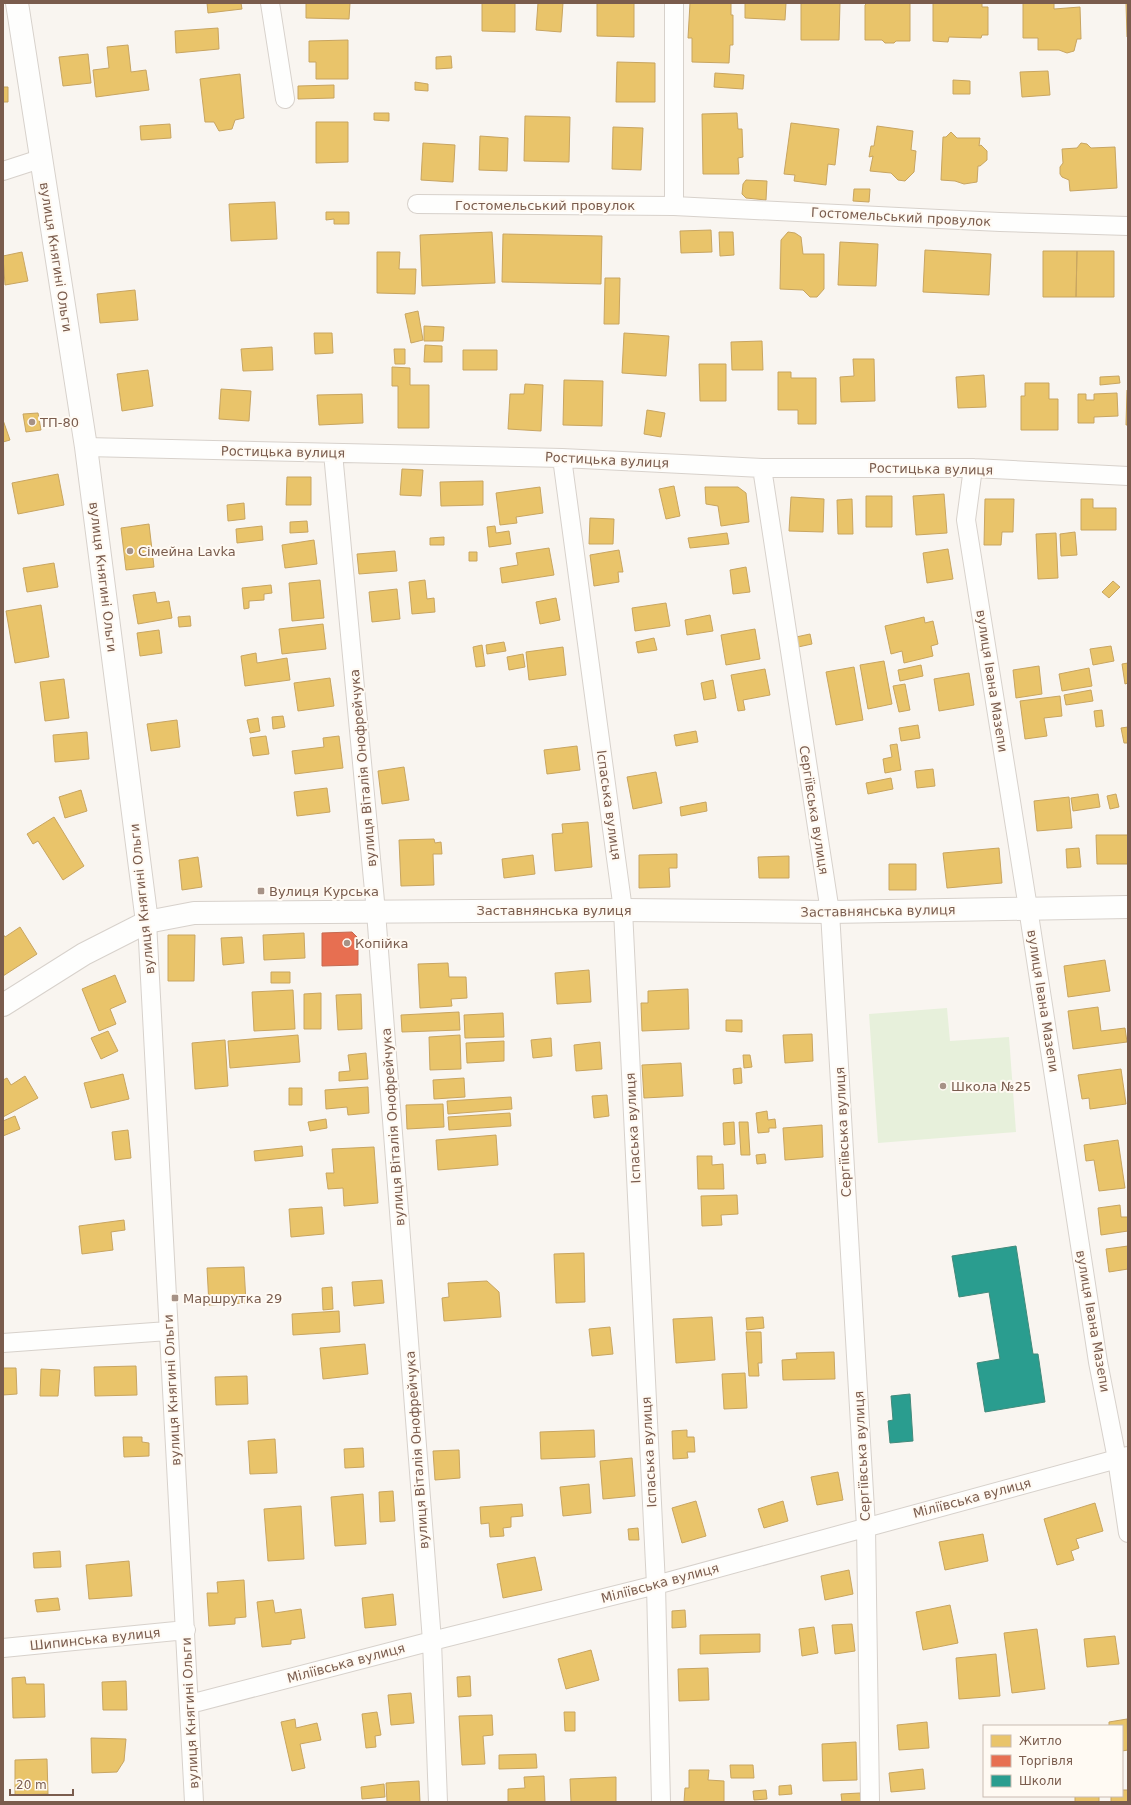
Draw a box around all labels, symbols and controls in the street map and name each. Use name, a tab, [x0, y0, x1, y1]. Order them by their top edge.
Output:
street label: вулиця Княгині Ольги	[37, 181, 75, 333]
street label: Гостомельський провулок	[455, 198, 635, 213]
street label: Гостомельський провулок	[811, 205, 992, 229]
place label: ТП-80	[39, 415, 79, 430]
marker: ТП-80	[27, 417, 37, 427]
street label: Ростицька вулиця	[221, 443, 345, 461]
street label: Ростицька вулиця	[545, 449, 669, 471]
street label: Ростицька вулиця	[869, 460, 993, 478]
street label: вулиця Княгині Ольги	[86, 501, 120, 653]
place label: Сімейна Lavka	[138, 544, 236, 559]
marker: Сімейна Lavka	[125, 546, 135, 556]
street label: вулиця Івана Мазепи	[973, 609, 1011, 753]
street label: вулиця Віталія Онофрейчука	[347, 668, 379, 868]
street label: Сергіївська вулиця	[796, 744, 832, 876]
street label: Іспаська вулиця	[594, 749, 624, 861]
street label: вулиця Княгині Ольги	[127, 823, 157, 975]
place label: Вулиця Курська	[269, 884, 379, 899]
marker: Вулиця Курська	[256, 886, 266, 896]
street label: Заставнянська вулиця	[800, 902, 956, 920]
street label: Заставнянська вулиця	[476, 903, 632, 918]
street label: вулиця Івана Мазепи	[1024, 929, 1062, 1073]
place label: Копійка	[355, 936, 409, 951]
marker: Копійка	[342, 938, 352, 948]
street label: вулиця Віталія Онофрейчука	[379, 1027, 407, 1227]
street label: Сергіївська вулиця	[832, 1066, 854, 1198]
street label: Іспаська вулиця	[623, 1072, 643, 1184]
place label: Школа №25	[951, 1079, 1031, 1094]
marker: Школа №25	[938, 1081, 948, 1091]
street label: вулиця Івана Мазепи	[1073, 1249, 1113, 1393]
place label: Маршрутка 29	[183, 1291, 282, 1306]
marker: Маршрутка 29	[170, 1293, 180, 1303]
street label: вулиця Княгині Ольги	[161, 1314, 183, 1466]
street label: вулиця Віталія Онофрейчука	[403, 1350, 431, 1550]
street label: Сергіївська вулиця	[851, 1390, 873, 1522]
street label: Іспаська вулиця	[639, 1396, 659, 1508]
street label: Міліївська вулиця	[911, 1475, 1033, 1521]
street label: Міліївська вулиця	[599, 1560, 721, 1606]
street label: Шипинська вулиця	[29, 1625, 161, 1653]
street label: вулиця Княгині Ольги	[179, 1637, 201, 1789]
street label: Міліївська вулиця	[285, 1640, 407, 1686]
legend	[983, 1725, 1123, 1797]
text: Житло	[1019, 1734, 1062, 1748]
text: Торгівля	[1018, 1754, 1073, 1768]
scale bar	[10, 1771, 73, 1797]
text: Школи	[1019, 1774, 1062, 1788]
text: 20 m	[16, 1778, 47, 1792]

